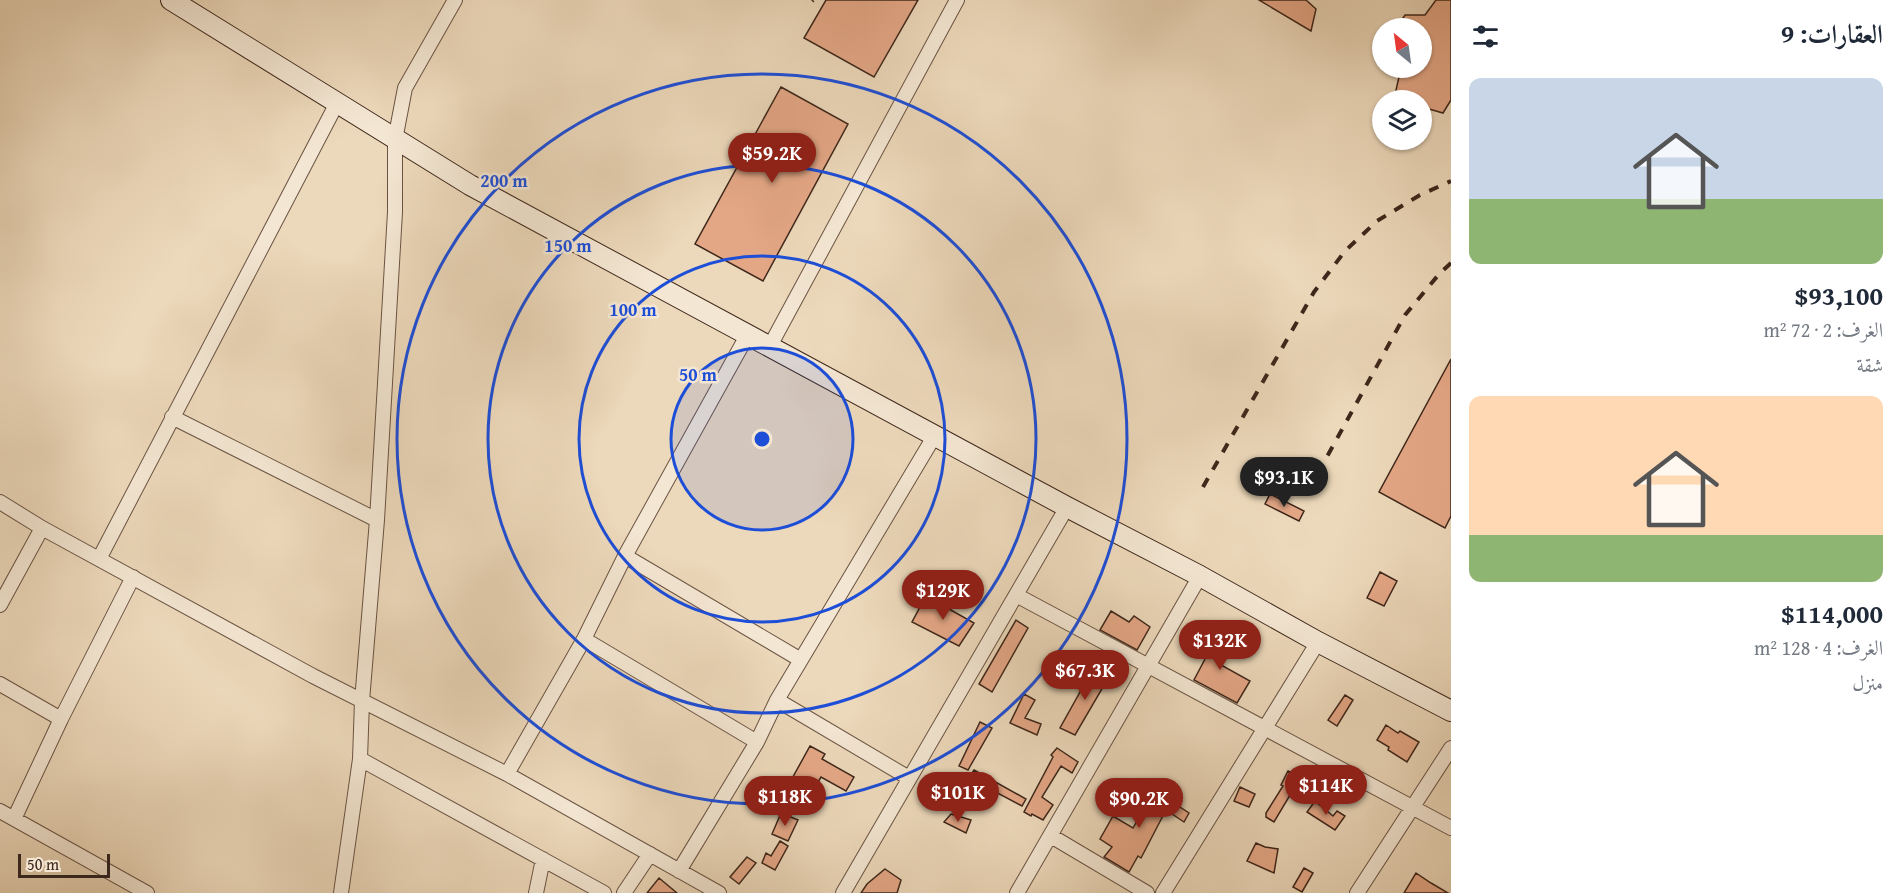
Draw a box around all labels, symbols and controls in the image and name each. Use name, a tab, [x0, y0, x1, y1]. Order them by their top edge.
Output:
text: العقارات: 9	[1781, 14, 1883, 53]
north arrow	[1372, 18, 1432, 78]
map controls	[1372, 18, 1432, 150]
icon: filters	[1469, 20, 1502, 53]
button: layers	[1372, 90, 1432, 150]
icon: home	[1622, 117, 1730, 225]
pin: $59.2K	[723, 133, 821, 184]
text: $59.2K	[742, 138, 802, 167]
text: 200 m	[480, 167, 528, 194]
text: 150 m	[544, 232, 592, 259]
text: $93,100	[1795, 276, 1883, 315]
text: 100 m	[609, 296, 657, 323]
text: الغرف: 2 · 72 m²	[1764, 315, 1883, 344]
text: شقة	[1857, 350, 1883, 379]
text: 50 m	[679, 361, 718, 388]
centre of rings	[752, 429, 772, 449]
icon: home	[1622, 435, 1730, 543]
pin: $93.1K	[1235, 457, 1333, 508]
text: $93.1K	[1254, 462, 1314, 491]
pin: $129K	[901, 570, 985, 621]
text: $129K	[916, 575, 970, 604]
text: $114,000	[1781, 594, 1883, 633]
pin: $132K	[1178, 620, 1262, 671]
text: $132K	[1193, 625, 1247, 654]
text: الغرف: 4 · 128 m²	[1754, 633, 1883, 662]
pin: $67.3K	[1036, 650, 1134, 701]
text: $67.3K	[1055, 655, 1115, 684]
text: منزل	[1852, 668, 1883, 697]
pin: $114K	[1284, 765, 1368, 816]
text: $114K	[1299, 770, 1353, 799]
pin: $101K	[916, 772, 1000, 823]
pin: $118K	[743, 776, 827, 827]
text: $101K	[931, 777, 985, 806]
pin: $90.2K	[1090, 778, 1188, 829]
text: $118K	[758, 781, 812, 810]
text: $90.2K	[1109, 783, 1169, 812]
scale bar	[18, 851, 110, 878]
text: 50 m	[27, 852, 59, 876]

